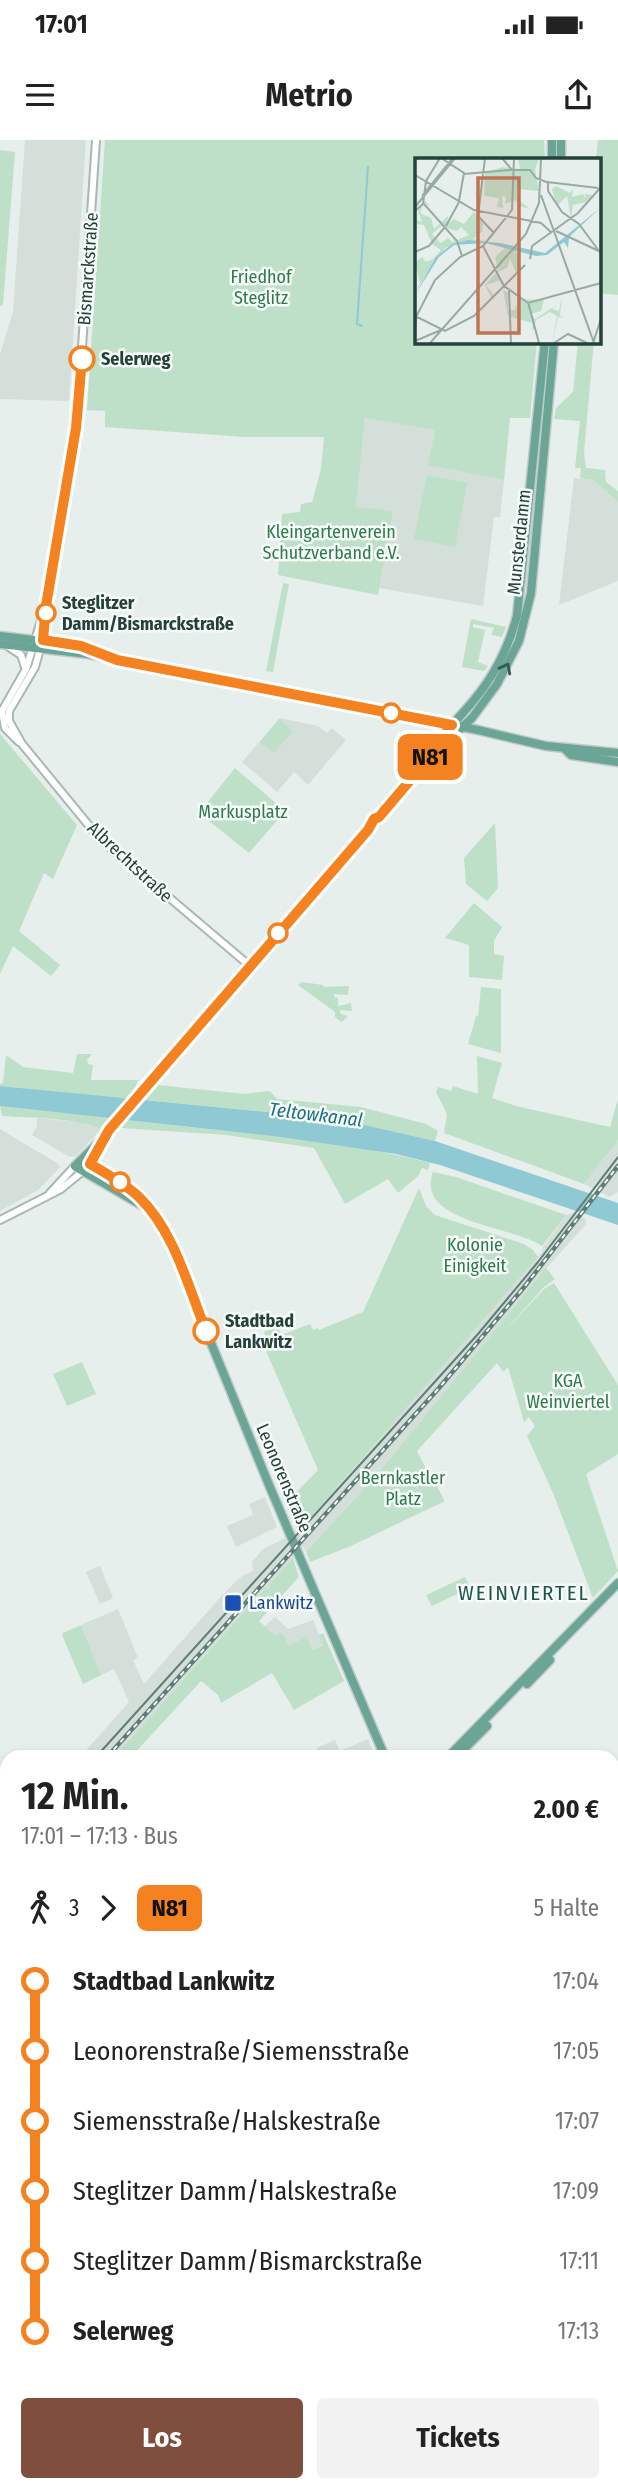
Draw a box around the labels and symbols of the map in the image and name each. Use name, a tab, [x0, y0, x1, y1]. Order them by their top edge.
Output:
inset map	[415, 158, 600, 343]
street label: Bismarckstraße	[73, 212, 103, 326]
park label: Friedhof Steglitz	[230, 266, 293, 309]
marker: Selerweg	[69, 346, 95, 372]
place label: Selerweg	[101, 348, 170, 370]
street label: Munsterdamm	[503, 488, 535, 596]
park label: Kleingartenverein Schutzverband e.V.	[263, 521, 400, 564]
place label: Steglitzer Damm/Bismarckstraße	[62, 592, 234, 635]
marker: Steglitzer Damm/Bismarckstraße	[36, 603, 56, 623]
one-way arrow	[498, 663, 511, 675]
unlabelled marker	[381, 703, 401, 723]
line badge: N81	[390, 734, 470, 780]
park label: Markusplatz	[198, 801, 288, 823]
street label: Albrechtstraße	[83, 817, 177, 907]
unlabelled marker	[268, 923, 288, 943]
water label: Teltowkanal	[268, 1097, 364, 1132]
unlabelled marker	[110, 1172, 130, 1192]
park label: Kolonie Einigkeit	[444, 1234, 507, 1277]
place label: Stadtbad Lankwitz	[225, 1310, 294, 1353]
marker: Stadtbad Lankwitz	[193, 1318, 219, 1344]
park label: KGA Weinviertel	[526, 1370, 610, 1413]
street label: Leonorenstraße	[251, 1420, 317, 1536]
park label: Bernkastler Platz	[361, 1467, 446, 1510]
district label: WEINVIERTEL	[458, 1580, 590, 1606]
place label: Lankwitz	[249, 1592, 313, 1614]
marker: Lankwitz	[223, 1593, 243, 1613]

